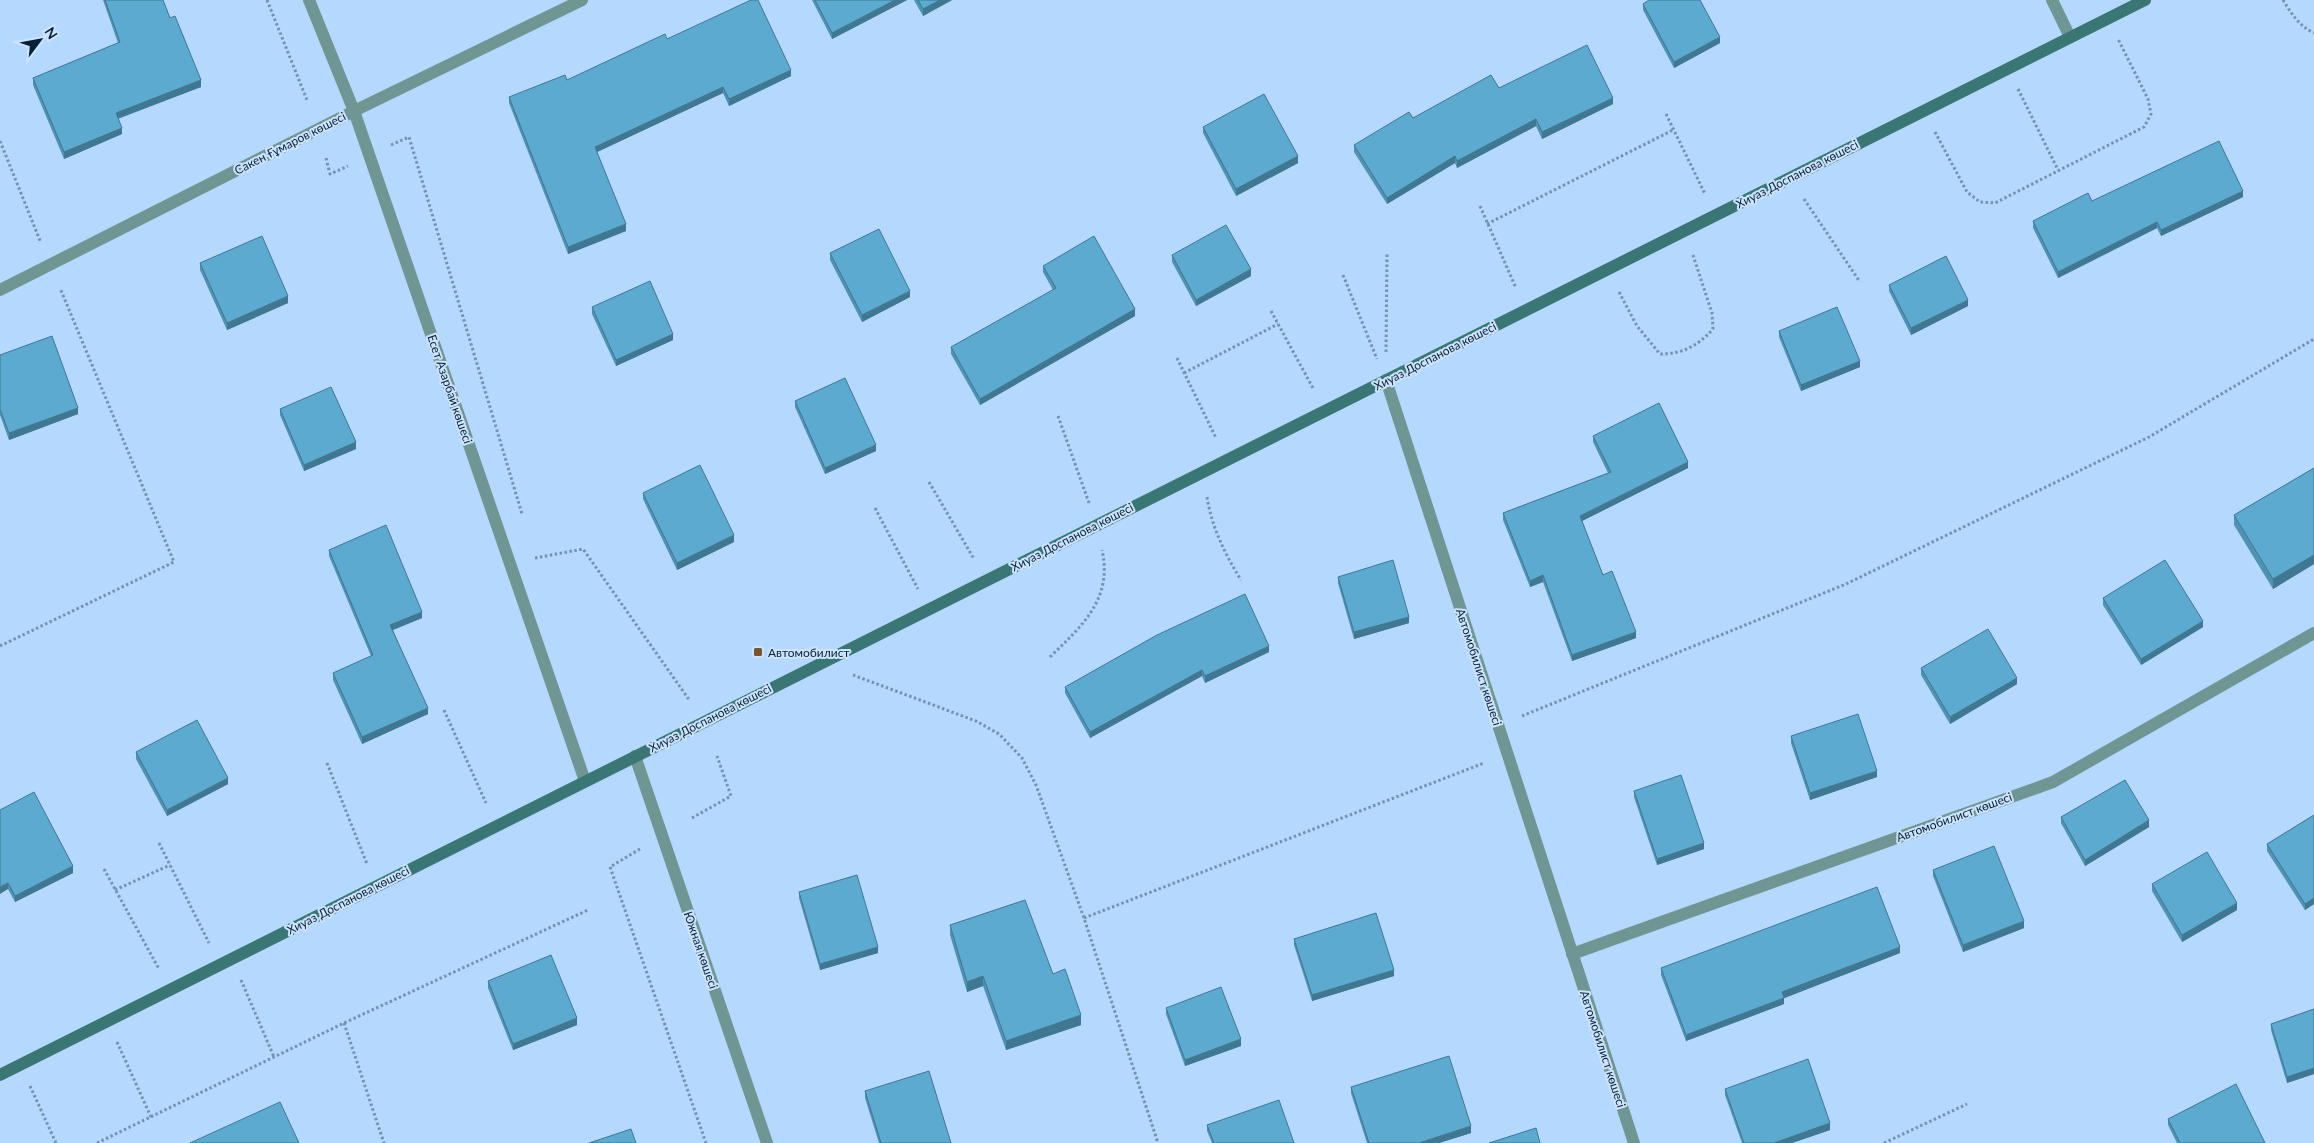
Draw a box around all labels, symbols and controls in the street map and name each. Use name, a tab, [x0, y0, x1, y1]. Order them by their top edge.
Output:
north arrow	[15, 15, 65, 65]
text: N	[41, 24, 62, 42]
street label: Сакен Ғұмаров көшесі	[232, 108, 348, 178]
street label: Хиуаз Доспанова көшесі	[1733, 136, 1861, 211]
street label: Хиуаз Доспанова көшесі	[1371, 318, 1499, 393]
street label: Есет Азарбай көшесі	[424, 332, 476, 446]
street label: Хиуаз Доспанова көшесі	[1008, 499, 1136, 574]
street label: Автомобилист көшесі	[1453, 607, 1505, 728]
place label: Автомобилист	[768, 645, 849, 660]
marker: Автомобилист	[752, 646, 764, 658]
street label: Хиуаз Доспанова көшесі	[646, 680, 774, 755]
street label: Автомобилист көшесі	[1894, 789, 2014, 845]
street label: Хиуаз Доспанова көшесі	[284, 862, 412, 937]
street label: Южная көшесі	[681, 909, 721, 991]
street label: Автомобилист көшесі	[1577, 989, 1629, 1110]

